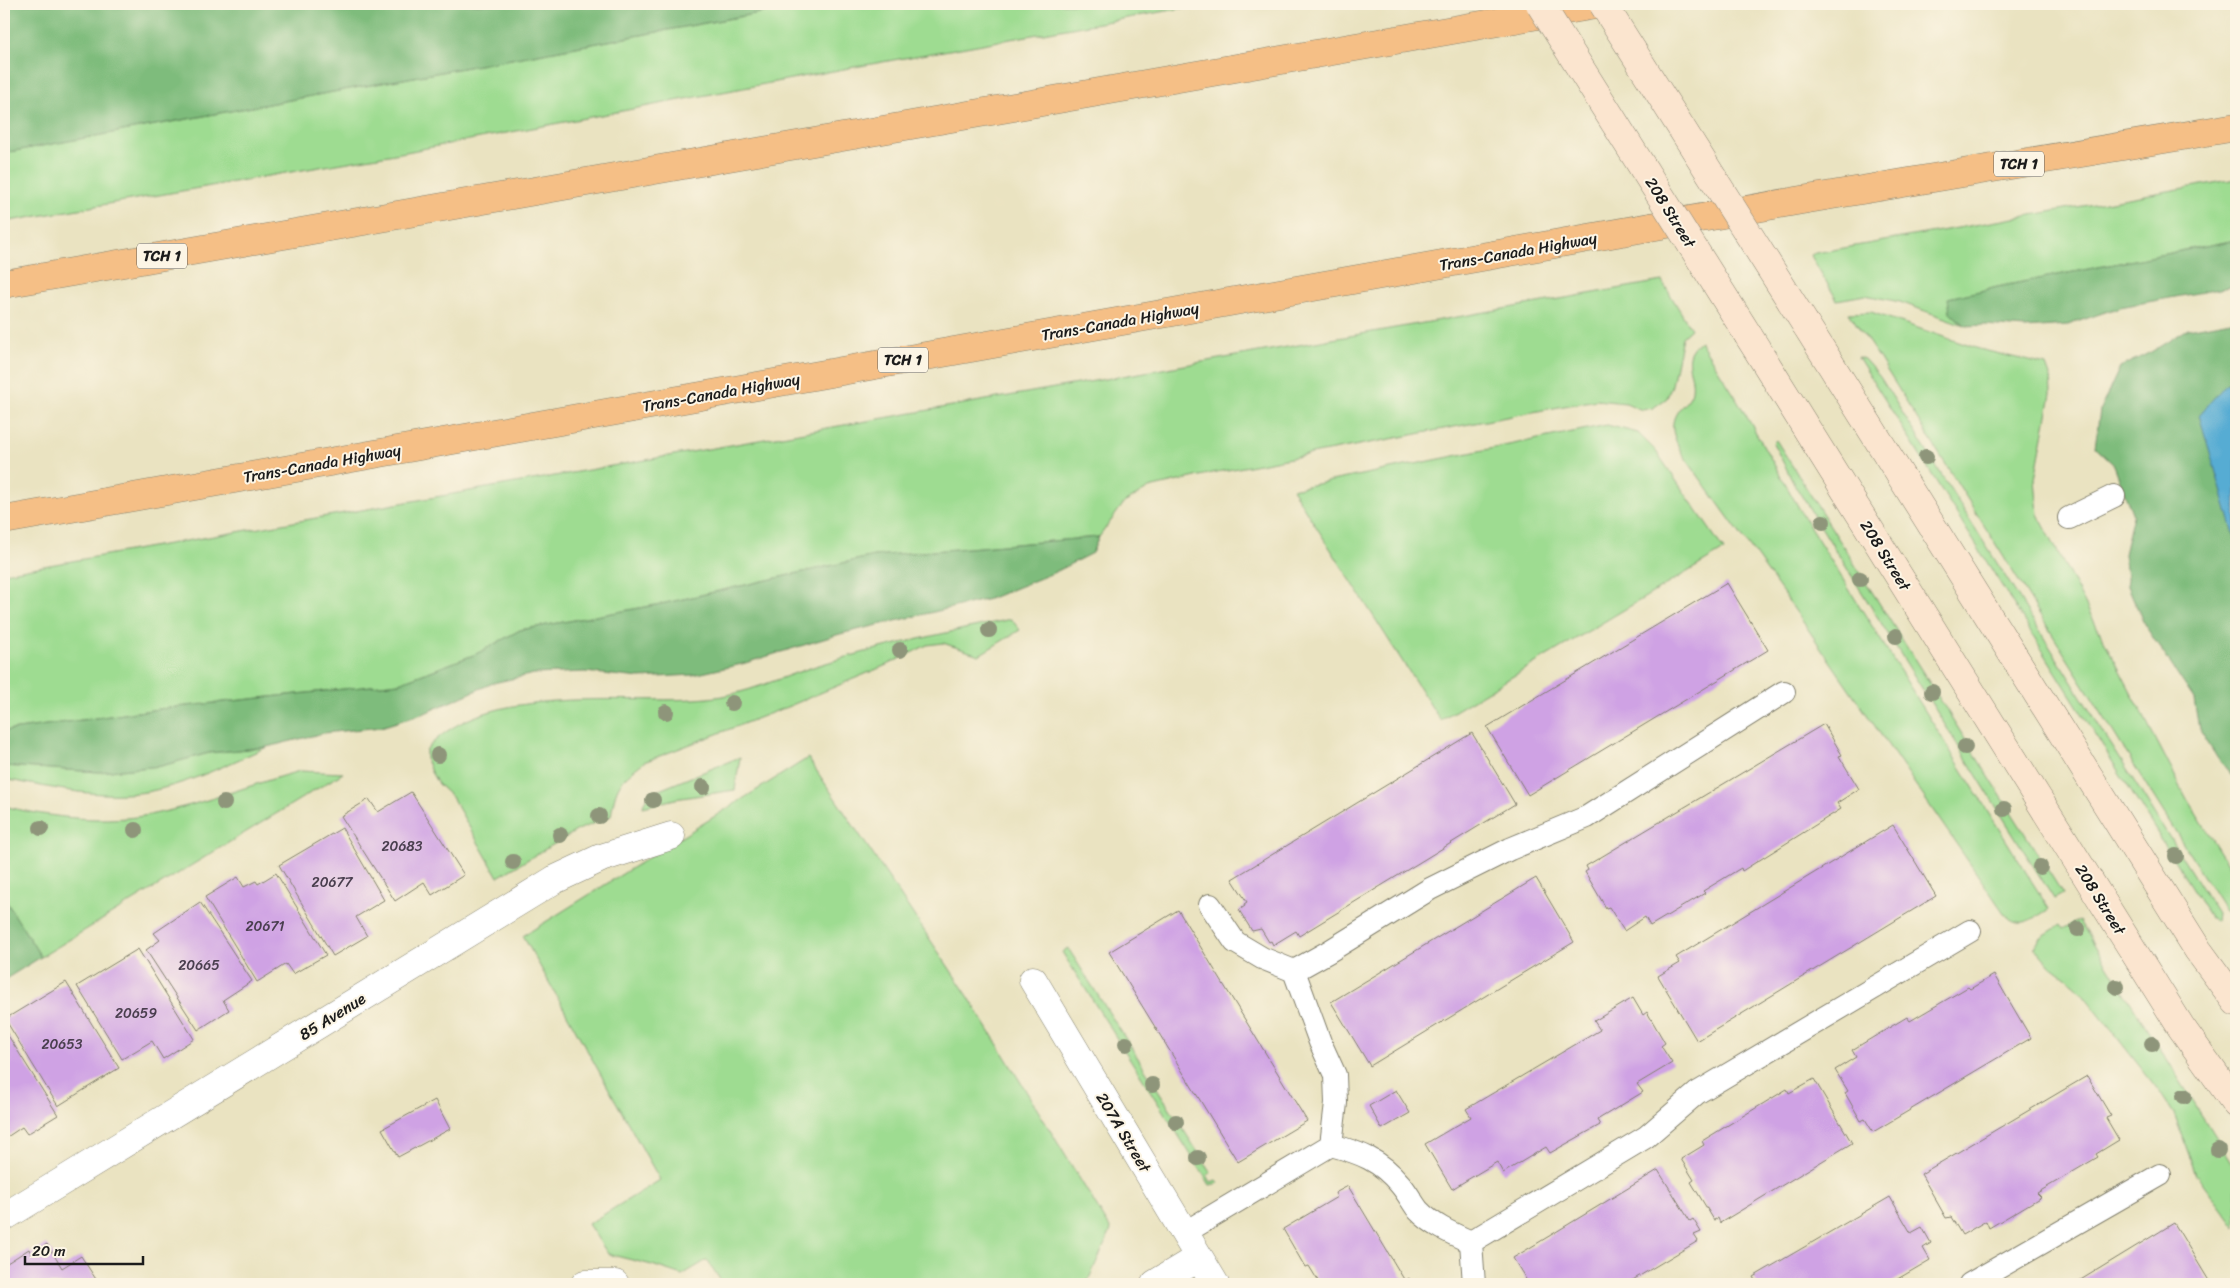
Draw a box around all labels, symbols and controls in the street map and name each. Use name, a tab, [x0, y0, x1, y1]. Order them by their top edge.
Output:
road number: TCH 1	[1994, 152, 2044, 176]
street label: 208 Street	[1637, 171, 1704, 254]
street label: Trans-Canada Highway	[1437, 223, 1600, 280]
road number: TCH 1	[137, 244, 187, 268]
street label: Trans-Canada Highway	[1039, 293, 1202, 350]
road number: TCH 1	[878, 348, 928, 372]
street label: Trans-Canada Highway	[640, 364, 803, 421]
street label: Trans-Canada Highway	[241, 435, 404, 492]
street label: 208 Street	[1852, 514, 1919, 597]
house number: 20683	[381, 834, 423, 859]
street label: 208 Street	[2067, 858, 2134, 941]
house number: 20677	[312, 870, 353, 895]
house number: 20671	[246, 914, 284, 939]
house number: 20665	[178, 953, 220, 978]
street label: 85 Avenue	[293, 984, 372, 1049]
house number: 20659	[115, 1001, 157, 1026]
house number: 20653	[41, 1032, 83, 1057]
street label: 207A Street	[1088, 1086, 1159, 1179]
scale bar	[25, 1233, 142, 1265]
text: 20 m	[32, 1238, 66, 1264]

